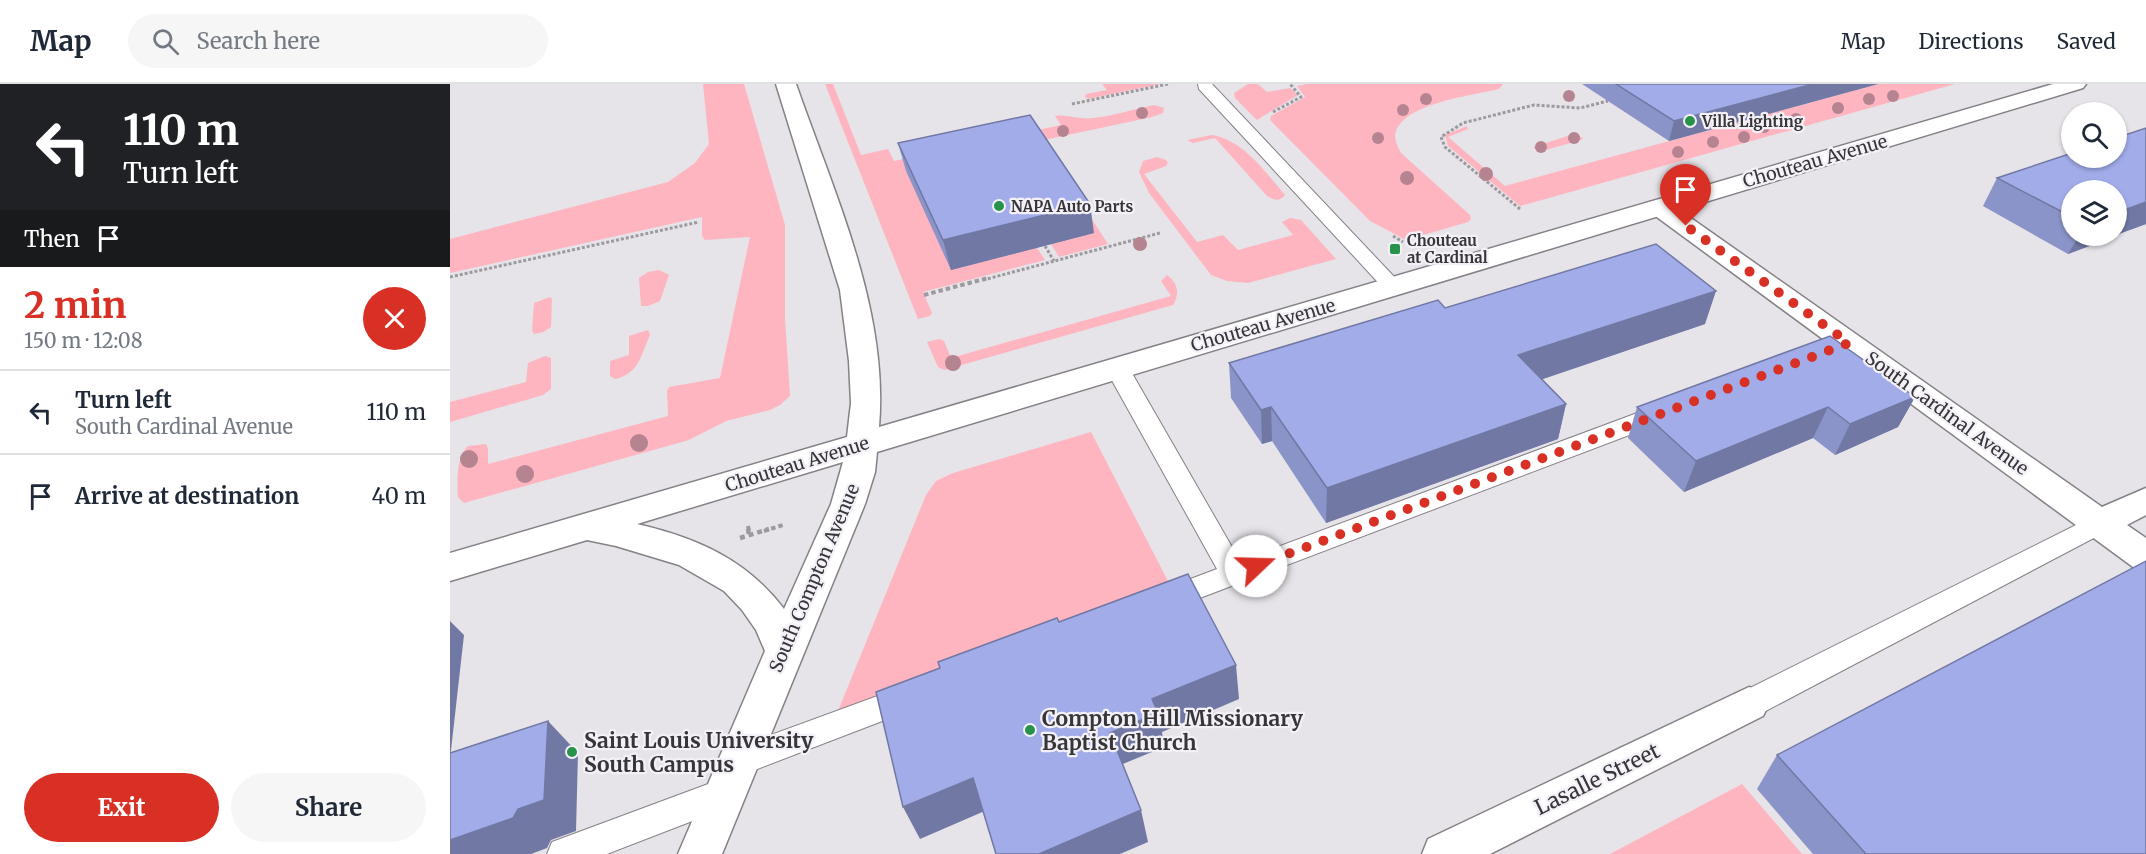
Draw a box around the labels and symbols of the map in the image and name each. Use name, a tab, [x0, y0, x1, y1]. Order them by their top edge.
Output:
place label: Villa Lighting	[1701, 112, 1804, 131]
marker: Villa Lighting	[1683, 114, 1697, 128]
street label: Chouteau Avenue	[1740, 129, 1890, 193]
pin	[1660, 164, 1711, 226]
place label: NAPA Auto Parts	[1011, 197, 1133, 216]
marker: NAPA Auto Parts	[992, 199, 1006, 213]
place label: Chouteau at Cardinal	[1407, 231, 1488, 267]
marker: Chouteau at Cardinal	[1388, 242, 1402, 256]
street label: Chouteau Avenue	[1188, 293, 1338, 357]
street label: South Cardinal Avenue	[1861, 346, 2033, 480]
street label: Chouteau Avenue	[722, 431, 872, 497]
street label: South Compton Avenue	[764, 480, 864, 676]
position arrow	[1224, 534, 1288, 598]
place label: Compton Hill Missionary Baptist Church	[1042, 705, 1303, 756]
marker: Compton Hill Missionary Baptist Church	[1023, 723, 1037, 737]
place label: Saint Louis University South Campus	[584, 727, 814, 778]
street label: Lasalle Street	[1530, 737, 1664, 821]
marker: Saint Louis University South Campus	[565, 745, 579, 759]

